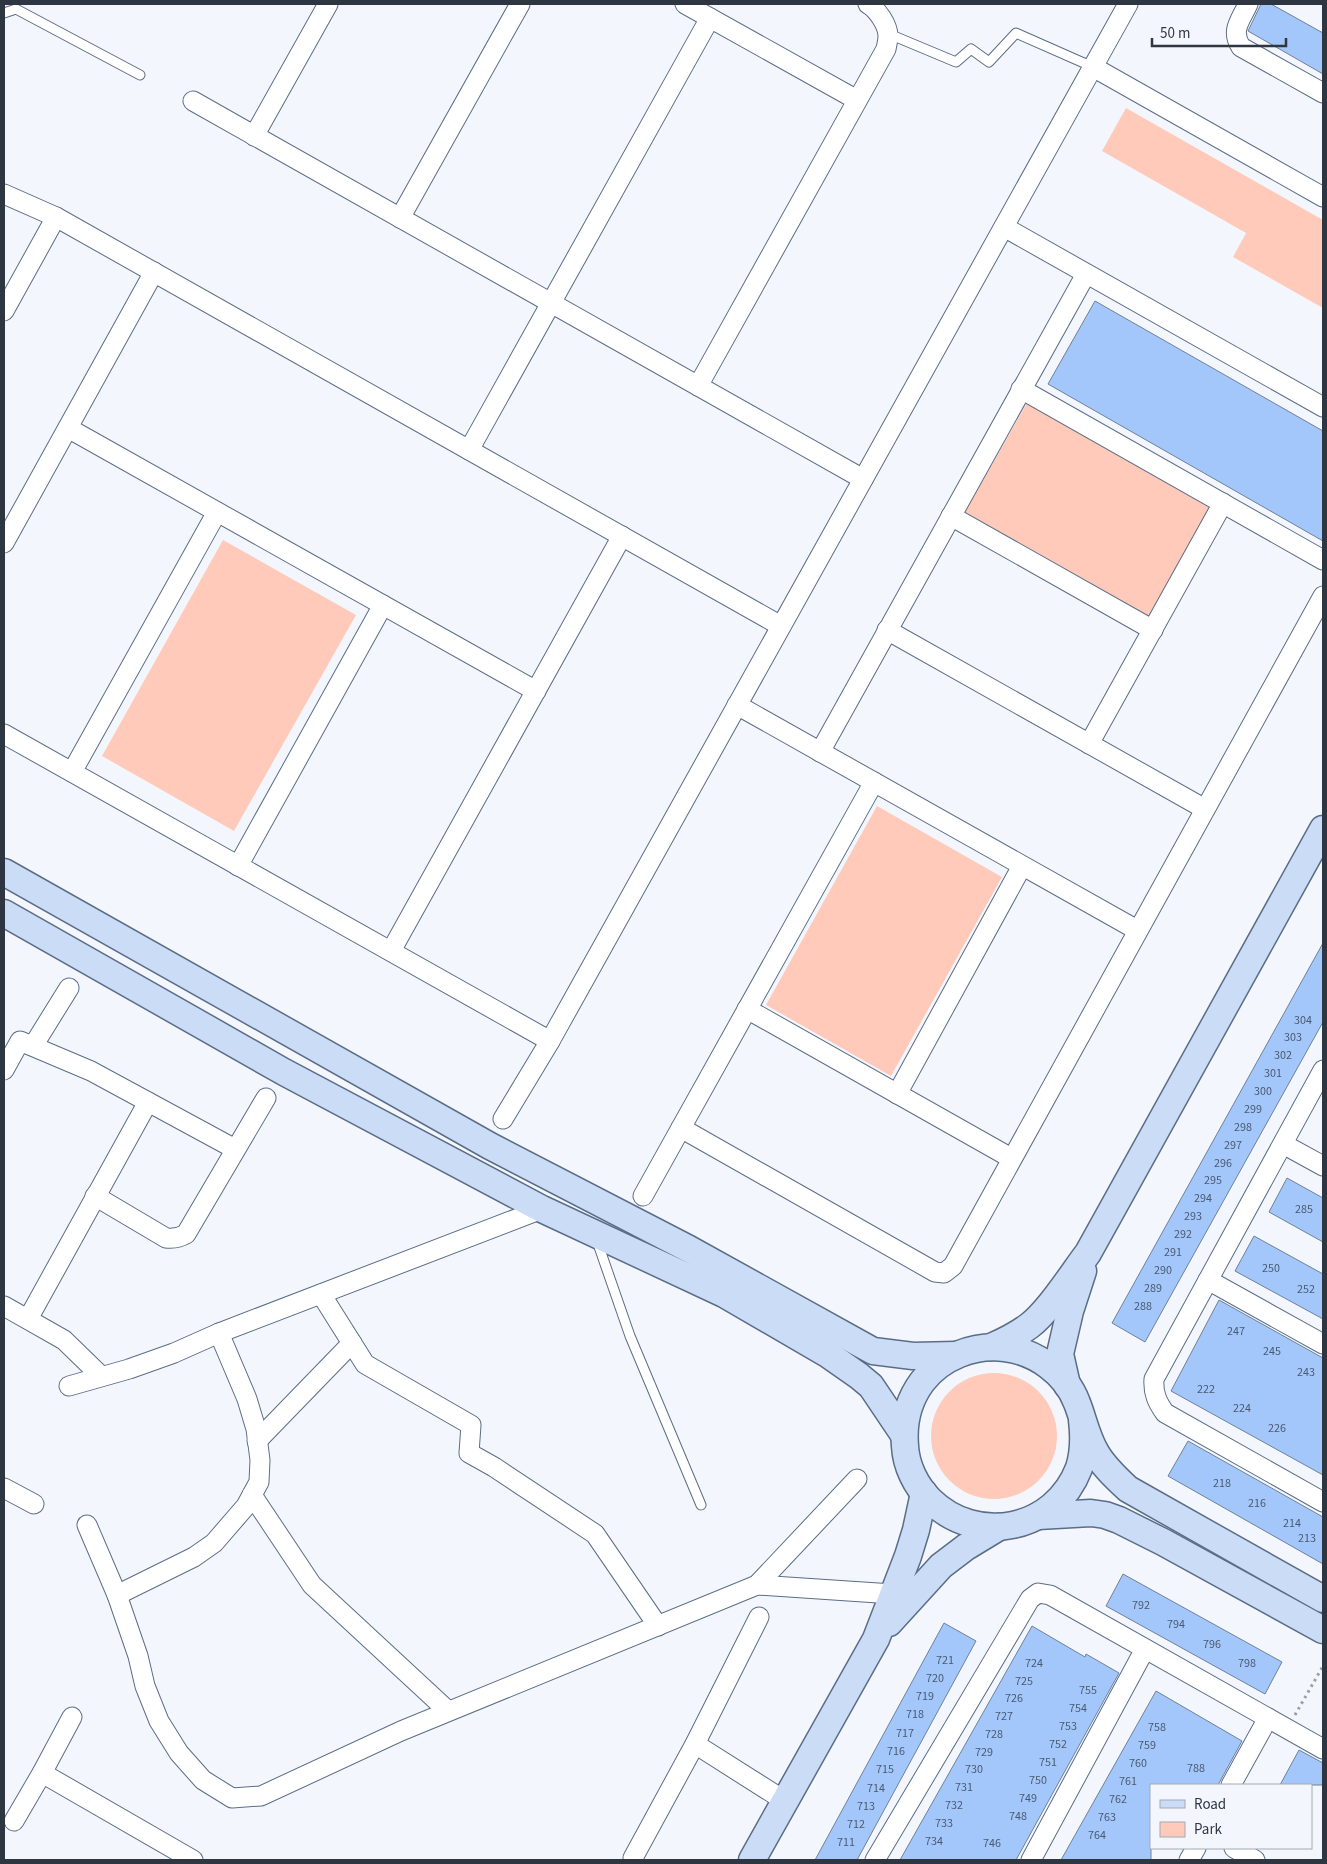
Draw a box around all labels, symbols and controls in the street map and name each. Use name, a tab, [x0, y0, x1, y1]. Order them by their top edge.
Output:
scale bar	[1152, 15, 1286, 47]
text: 50 m	[1160, 23, 1190, 44]
house number: 304	[1294, 1012, 1312, 1029]
house number: 303	[1284, 1029, 1302, 1046]
house number: 302	[1274, 1047, 1292, 1064]
house number: 301	[1264, 1065, 1282, 1082]
house number: 300	[1254, 1083, 1272, 1100]
house number: 299	[1244, 1101, 1262, 1118]
house number: 298	[1234, 1119, 1252, 1136]
house number: 297	[1224, 1137, 1242, 1154]
house number: 296	[1214, 1155, 1232, 1172]
house number: 295	[1204, 1172, 1222, 1189]
house number: 294	[1194, 1190, 1212, 1207]
house number: 285	[1295, 1201, 1313, 1218]
house number: 293	[1184, 1208, 1202, 1225]
house number: 292	[1174, 1226, 1192, 1243]
house number: 291	[1164, 1244, 1182, 1261]
house number: 250	[1262, 1260, 1280, 1277]
house number: 290	[1154, 1262, 1172, 1279]
house number: 289	[1144, 1280, 1162, 1297]
house number: 252	[1297, 1281, 1315, 1298]
house number: 288	[1134, 1298, 1152, 1315]
house number: 247	[1227, 1323, 1245, 1340]
house number: 245	[1263, 1343, 1281, 1360]
house number: 243	[1297, 1364, 1315, 1381]
house number: 222	[1197, 1381, 1215, 1398]
house number: 224	[1233, 1400, 1251, 1417]
house number: 226	[1268, 1420, 1286, 1437]
house number: 218	[1213, 1475, 1231, 1492]
house number: 216	[1248, 1495, 1266, 1512]
house number: 214	[1283, 1515, 1301, 1532]
house number: 213	[1298, 1530, 1316, 1547]
house number: 792	[1132, 1597, 1150, 1614]
house number: 794	[1167, 1616, 1185, 1633]
house number: 796	[1203, 1636, 1221, 1653]
house number: 721	[936, 1652, 954, 1669]
house number: 724	[1025, 1655, 1043, 1672]
house number: 798	[1238, 1655, 1256, 1672]
house number: 720	[926, 1670, 944, 1687]
house number: 725	[1015, 1673, 1033, 1690]
house number: 755	[1079, 1682, 1097, 1699]
house number: 719	[916, 1688, 934, 1705]
house number: 726	[1005, 1690, 1023, 1707]
house number: 754	[1069, 1700, 1087, 1717]
house number: 718	[906, 1706, 924, 1723]
house number: 727	[995, 1708, 1013, 1725]
house number: 753	[1059, 1718, 1077, 1735]
house number: 758	[1148, 1719, 1166, 1736]
house number: 717	[896, 1725, 914, 1742]
house number: 728	[985, 1726, 1003, 1743]
house number: 752	[1049, 1736, 1067, 1753]
house number: 759	[1138, 1737, 1156, 1754]
house number: 716	[887, 1743, 905, 1760]
house number: 729	[975, 1744, 993, 1761]
house number: 751	[1039, 1754, 1057, 1771]
house number: 760	[1129, 1755, 1147, 1772]
house number: 788	[1187, 1760, 1205, 1777]
house number: 715	[876, 1761, 894, 1778]
house number: 730	[965, 1761, 983, 1778]
house number: 750	[1029, 1772, 1047, 1789]
house number: 761	[1119, 1773, 1137, 1790]
house number: 731	[955, 1779, 973, 1796]
house number: 714	[867, 1780, 885, 1797]
legend	[1150, 1784, 1312, 1849]
house number: 749	[1019, 1790, 1037, 1807]
house number: 762	[1109, 1791, 1127, 1808]
text: Road	[1194, 1794, 1226, 1815]
house number: 732	[945, 1797, 963, 1814]
house number: 713	[857, 1798, 875, 1815]
house number: 748	[1009, 1808, 1027, 1825]
house number: 763	[1098, 1809, 1116, 1826]
house number: 733	[935, 1815, 953, 1832]
house number: 712	[847, 1816, 865, 1833]
text: Park	[1194, 1819, 1223, 1840]
house number: 764	[1088, 1827, 1106, 1844]
house number: 734	[925, 1833, 943, 1850]
house number: 711	[837, 1834, 855, 1851]
house number: 746	[983, 1835, 1001, 1852]

